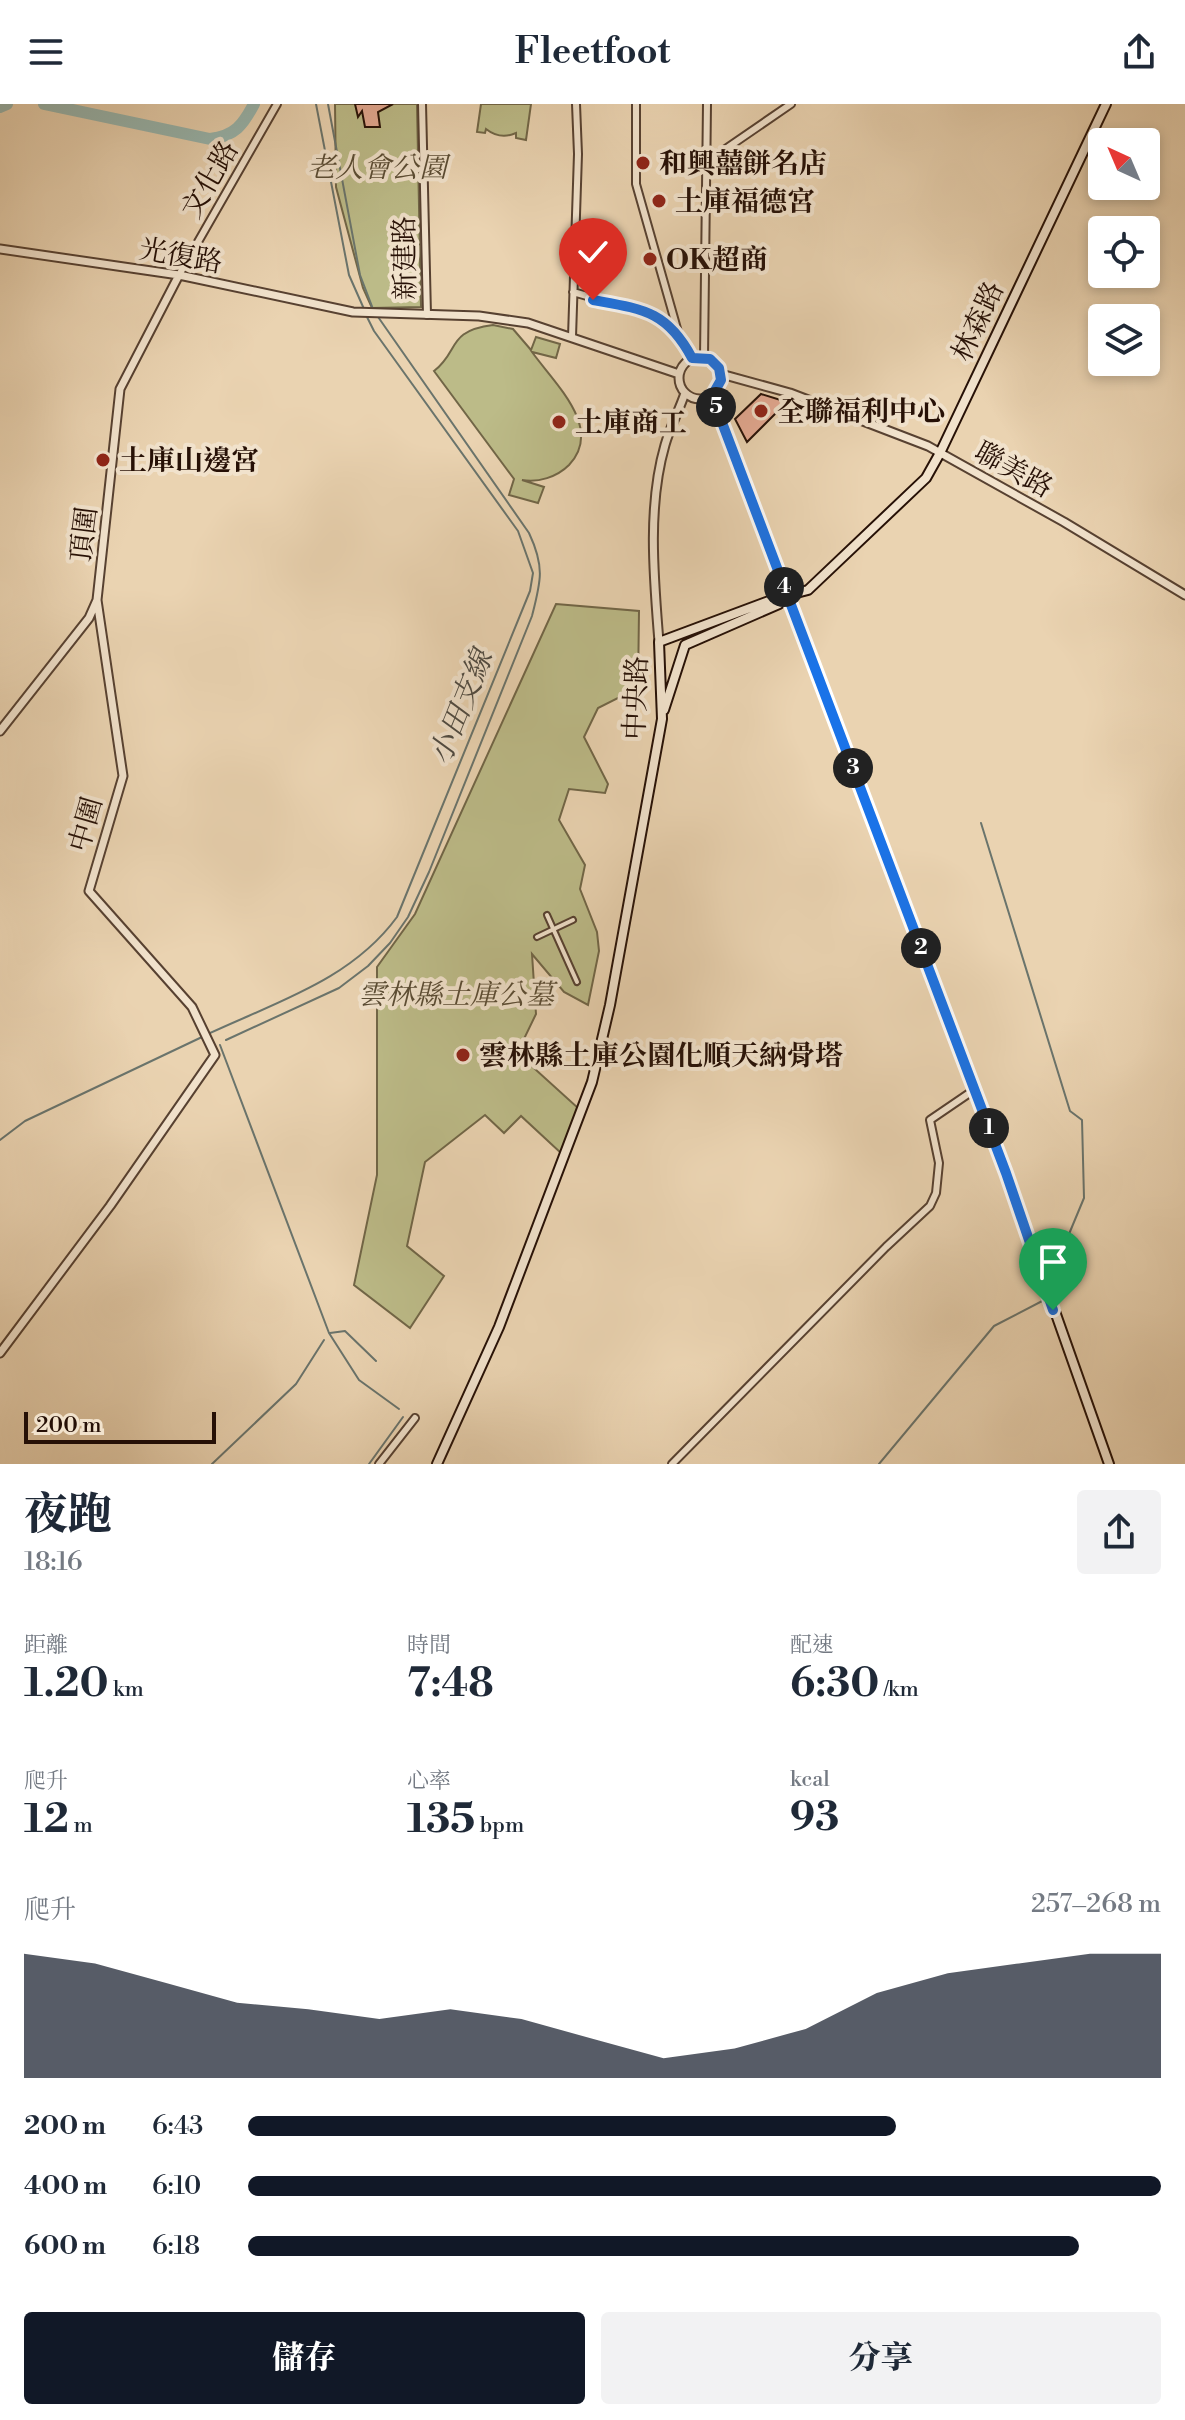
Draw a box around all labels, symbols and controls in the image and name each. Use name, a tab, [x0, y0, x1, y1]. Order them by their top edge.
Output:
icon: menu	[24, 30, 68, 74]
text: Fleetfoot	[515, 30, 670, 75]
icon: share	[1117, 30, 1161, 74]
north arrow	[1088, 128, 1160, 200]
map controls	[1088, 128, 1160, 376]
street label: 文化路	[174, 135, 246, 225]
place label: 和興囍餅名店	[659, 147, 827, 182]
park label: 老人會公園	[307, 151, 451, 186]
marker: 和興囍餅名店	[634, 154, 652, 172]
place label: 土庫福德宮	[675, 185, 815, 220]
marker: 土庫福德宮	[650, 192, 668, 210]
street label: 新建路	[387, 216, 424, 300]
button: locate	[1088, 216, 1160, 288]
pin	[559, 218, 627, 300]
icon: check	[571, 230, 615, 274]
street label: 光復路	[136, 232, 225, 281]
place label: OK超商	[666, 243, 768, 278]
marker: OK超商	[641, 250, 659, 268]
street label: 林森路	[945, 276, 1012, 367]
button: layers	[1088, 304, 1160, 376]
pin: 5	[696, 387, 736, 427]
text: 5	[709, 393, 723, 420]
place label: 全聯福利中心	[777, 395, 945, 430]
marker: 全聯福利中心	[752, 402, 770, 420]
place label: 土庫商工	[575, 406, 687, 441]
marker: 土庫商工	[550, 413, 568, 431]
street label: 聯美路	[968, 435, 1058, 506]
place label: 土庫山邊宮	[119, 444, 259, 479]
marker: 土庫山邊宮	[94, 451, 112, 469]
street label: 頂圍	[64, 504, 105, 564]
pin: 4	[764, 567, 804, 607]
text: 4	[777, 573, 791, 600]
water label: 小田支線	[422, 642, 503, 770]
street label: 中央路	[618, 655, 655, 741]
pin: 3	[833, 748, 873, 788]
text: 3	[846, 754, 860, 781]
street label: 中圍	[62, 793, 111, 856]
pin: 2	[901, 928, 941, 968]
text: 2	[914, 934, 928, 961]
park label: 雲林縣土庫公墓	[358, 978, 558, 1013]
place label: 雲林縣土庫公園化順天納骨塔	[479, 1039, 843, 1074]
marker: 雲林縣土庫公園化順天納骨塔	[454, 1046, 472, 1064]
pin: 1	[969, 1108, 1009, 1148]
text: 1	[984, 1114, 994, 1141]
pin	[1019, 1228, 1087, 1310]
icon: arrive	[1031, 1240, 1075, 1284]
scale bar	[24, 1408, 216, 1444]
text: 200 m	[36, 1412, 102, 1439]
text: 夜跑	[24, 1488, 112, 1543]
button: share	[1077, 1490, 1161, 1574]
text: 18:16	[24, 1546, 83, 1578]
text: 距離	[24, 1632, 68, 1659]
text: 時間	[407, 1632, 451, 1659]
text: 配速	[790, 1632, 834, 1659]
text: 1.20	[24, 1659, 109, 1709]
text: 7:48	[407, 1659, 494, 1709]
text: 6:30	[790, 1659, 879, 1709]
text: km	[109, 1676, 144, 1703]
text: /km	[879, 1676, 919, 1703]
text: kcal	[790, 1766, 830, 1793]
text: 爬升	[24, 1768, 68, 1795]
text: 心率	[407, 1768, 451, 1795]
text: 93	[790, 1793, 839, 1843]
text: 12	[24, 1795, 69, 1845]
text: 135	[407, 1795, 475, 1845]
text: m	[69, 1812, 93, 1839]
text: bpm	[475, 1812, 524, 1839]
text: 257–268 m	[1031, 1888, 1161, 1920]
text: 爬升	[24, 1894, 76, 1926]
text: 200 m	[24, 2110, 106, 2142]
text: 6:43	[152, 2110, 203, 2142]
text: 400 m	[24, 2170, 107, 2202]
text: 6:10	[152, 2170, 201, 2202]
text: 600 m	[24, 2230, 106, 2262]
text: 6:18	[152, 2230, 200, 2262]
button: 儲存	[24, 2312, 585, 2404]
button: 分享	[601, 2312, 1161, 2404]

